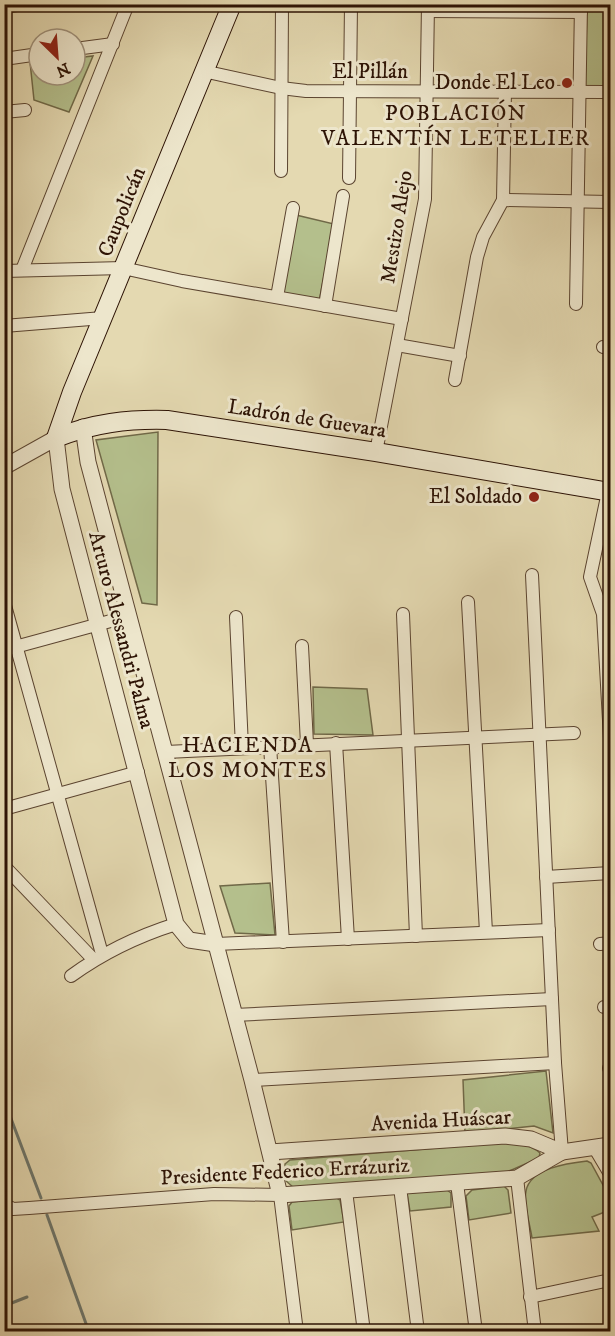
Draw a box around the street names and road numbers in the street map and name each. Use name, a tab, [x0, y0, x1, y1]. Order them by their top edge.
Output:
street label: El Pillán	[332, 59, 408, 85]
street label: Caupolicán	[92, 163, 152, 261]
street label: Mestizo Alejo	[375, 169, 419, 285]
street label: Ladrón de Guevara	[226, 394, 388, 444]
street label: Arturo Alessandri Palma	[82, 529, 160, 732]
street label: Avenida Huáscar	[370, 1104, 512, 1138]
street label: Presidente Federico Errázuriz	[160, 1152, 410, 1192]

